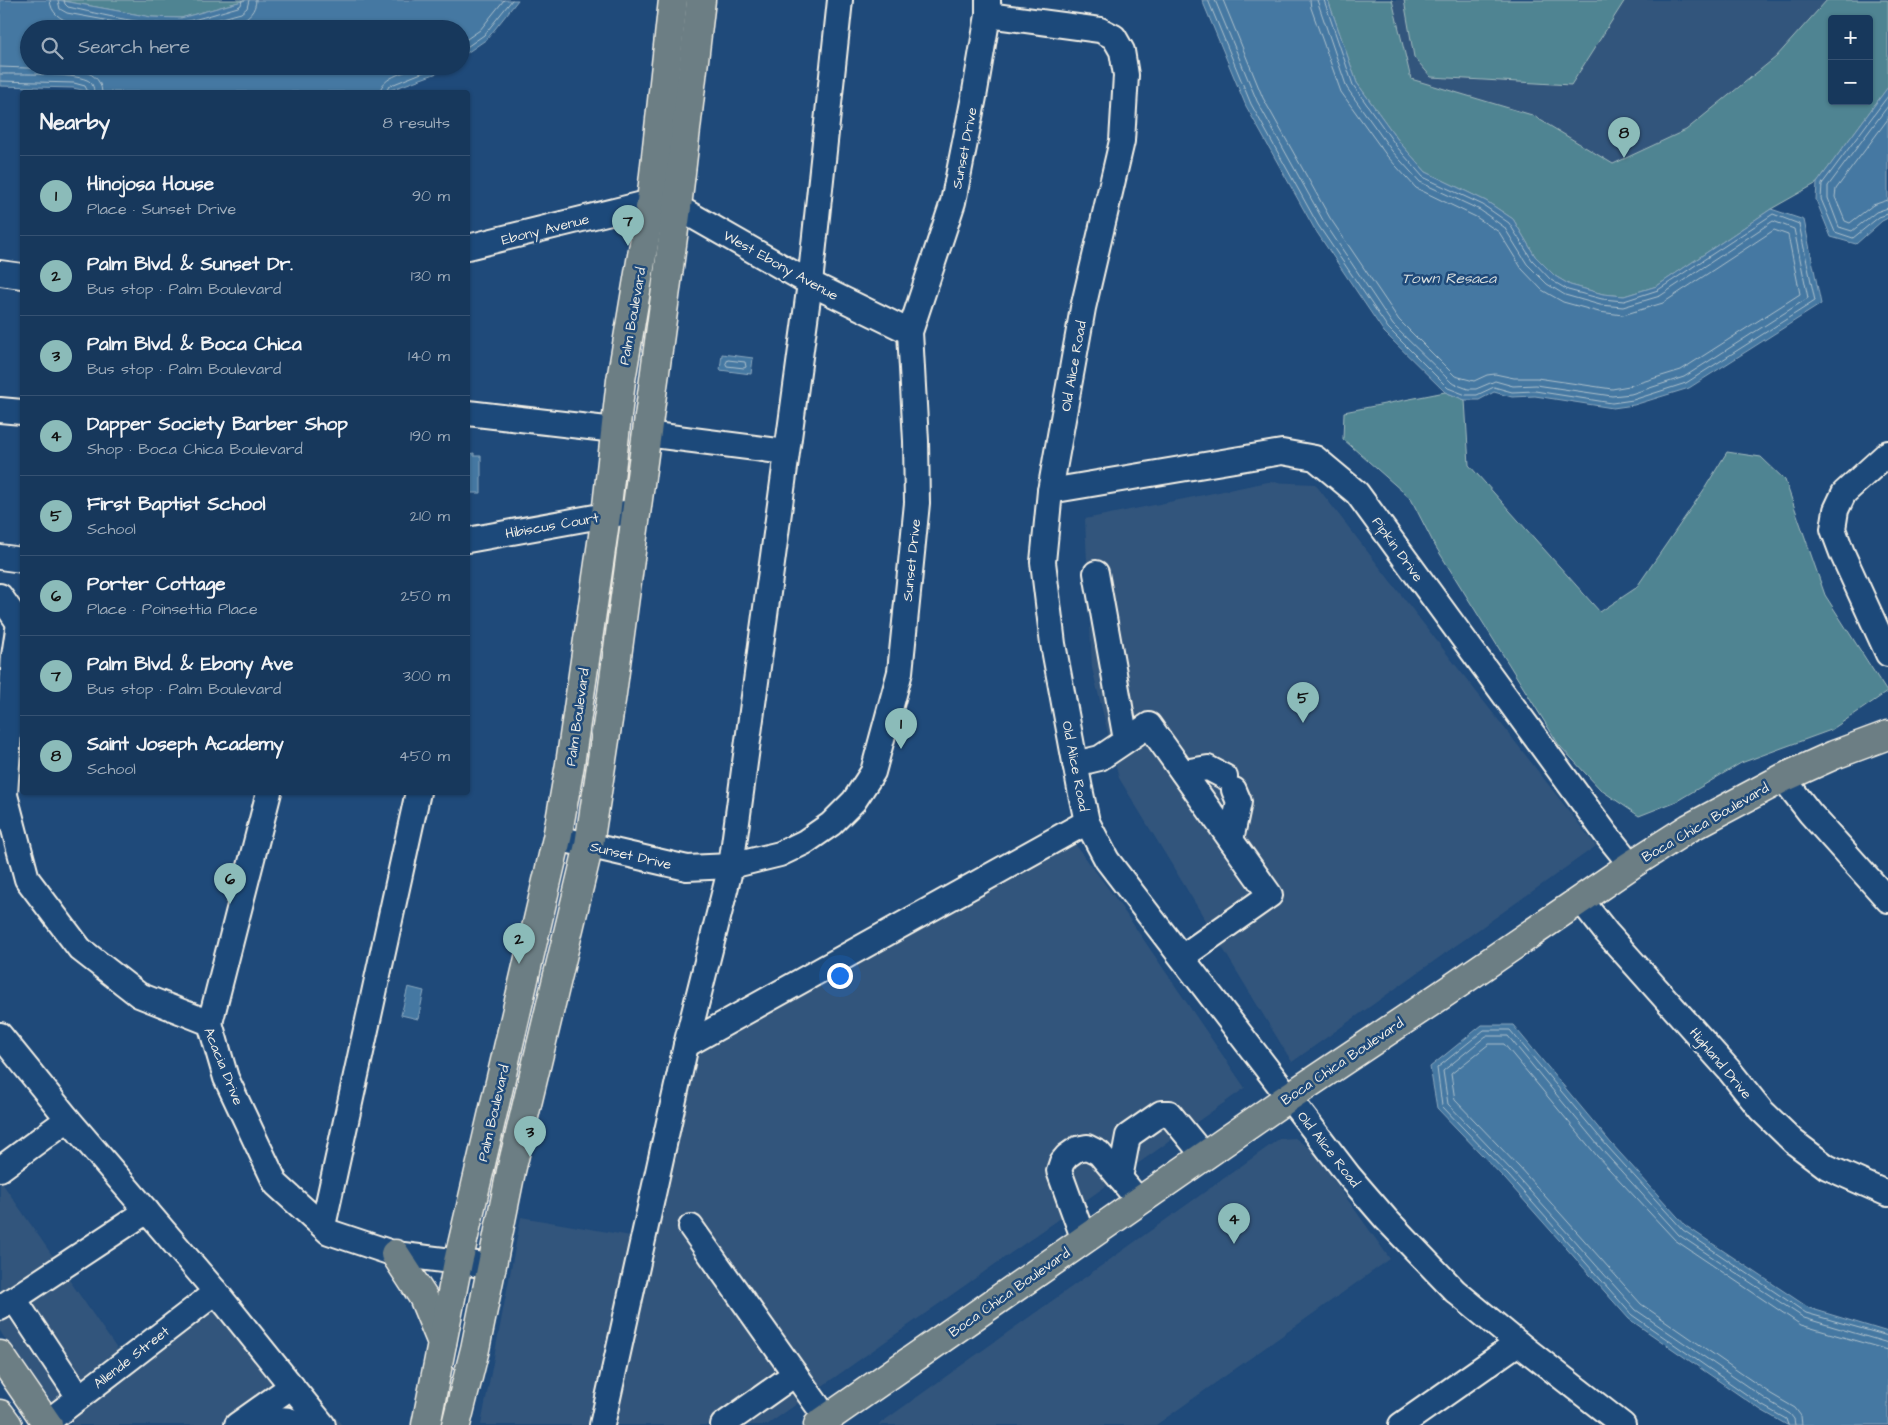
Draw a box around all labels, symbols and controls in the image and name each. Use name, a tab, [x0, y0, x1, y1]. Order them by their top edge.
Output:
map controls	[1828, 15, 1873, 105]
button: +	[1828, 15, 1873, 60]
search box	[20, 20, 470, 75]
icon: search	[38, 34, 66, 62]
text: Search here	[78, 34, 190, 61]
button: −	[1828, 60, 1873, 105]
street label: Sunset Drive	[947, 105, 983, 191]
text: Nearby	[40, 108, 110, 137]
text: 8 results	[383, 112, 450, 134]
pin: 8	[1608, 117, 1640, 158]
text: Hinojosa House	[87, 171, 214, 198]
text: 1	[55, 185, 57, 207]
text: 90 m	[412, 185, 450, 207]
text: Place · Sunset Drive	[87, 198, 236, 220]
pin: 7	[612, 205, 644, 246]
street label: Ebony Avenue	[499, 209, 592, 251]
street label: West Ebony Avenue	[719, 226, 842, 306]
text: Palm Blvd. & Sunset Dr.	[87, 251, 293, 278]
text: 2	[51, 265, 61, 287]
text: 130 m	[411, 265, 450, 287]
street label: Palm Boulevard	[615, 266, 651, 367]
water label: Town Resaca	[1402, 268, 1498, 289]
text: Bus stop · Palm Boulevard	[87, 278, 281, 300]
street label: Old Alice Road	[1056, 319, 1092, 413]
text: Palm Blvd. & Boca Chica	[87, 331, 302, 358]
text: 3	[52, 345, 60, 367]
text: 140 m	[408, 345, 450, 367]
text: Bus stop · Palm Boulevard	[87, 358, 281, 380]
text: Dapper Society Barber Shop	[87, 411, 348, 438]
text: 4	[51, 425, 61, 447]
text: 190 m	[410, 425, 450, 447]
text: Shop · Boca Chica Boulevard	[87, 438, 303, 460]
text: First Baptist School	[87, 491, 265, 518]
text: 5	[50, 505, 62, 527]
text: 210 m	[410, 505, 450, 527]
street label: Hibiscus Court	[504, 508, 601, 544]
street label: Pipkin Drive	[1367, 513, 1428, 587]
text: School	[87, 518, 136, 540]
street label: Sunset Drive	[898, 518, 926, 602]
text: Porter Cottage	[87, 571, 226, 598]
text: 6	[51, 585, 61, 607]
text: 250 m	[401, 585, 450, 607]
text: Place · Poinsettia Place	[87, 598, 258, 620]
text: Palm Blvd. & Ebony Ave	[87, 651, 293, 678]
text: 7	[51, 665, 61, 687]
text: 300 m	[403, 665, 450, 687]
street label: Palm Boulevard	[561, 667, 595, 767]
text: Bus stop · Palm Boulevard	[87, 678, 281, 700]
pin: 5	[1287, 682, 1319, 723]
pin: 1	[885, 708, 917, 749]
street label: Old Alice Road	[1056, 719, 1094, 813]
text: Saint Joseph Academy	[87, 731, 284, 758]
text: 8	[51, 745, 61, 767]
text: 450 m	[399, 745, 450, 767]
text: School	[87, 758, 136, 780]
street label: Boca Chica Boulevard	[1638, 778, 1773, 868]
street label: Sunset Drive	[588, 837, 674, 875]
pin: 6	[214, 863, 246, 904]
pin: 2	[503, 923, 535, 964]
your location	[827, 963, 853, 989]
street label: Boca Chica Boulevard	[1277, 1013, 1408, 1110]
street label: Acacia Drive	[198, 1024, 248, 1109]
street label: Highland Drive	[1684, 1024, 1756, 1104]
street label: Palm Boulevard	[473, 1063, 515, 1164]
street label: Old Alice Road	[1292, 1107, 1364, 1192]
pin: 3	[514, 1116, 546, 1157]
pin: 4	[1218, 1203, 1250, 1244]
street label: Boca Chica Boulevard	[945, 1243, 1074, 1342]
street label: Allende Street	[89, 1322, 174, 1394]

